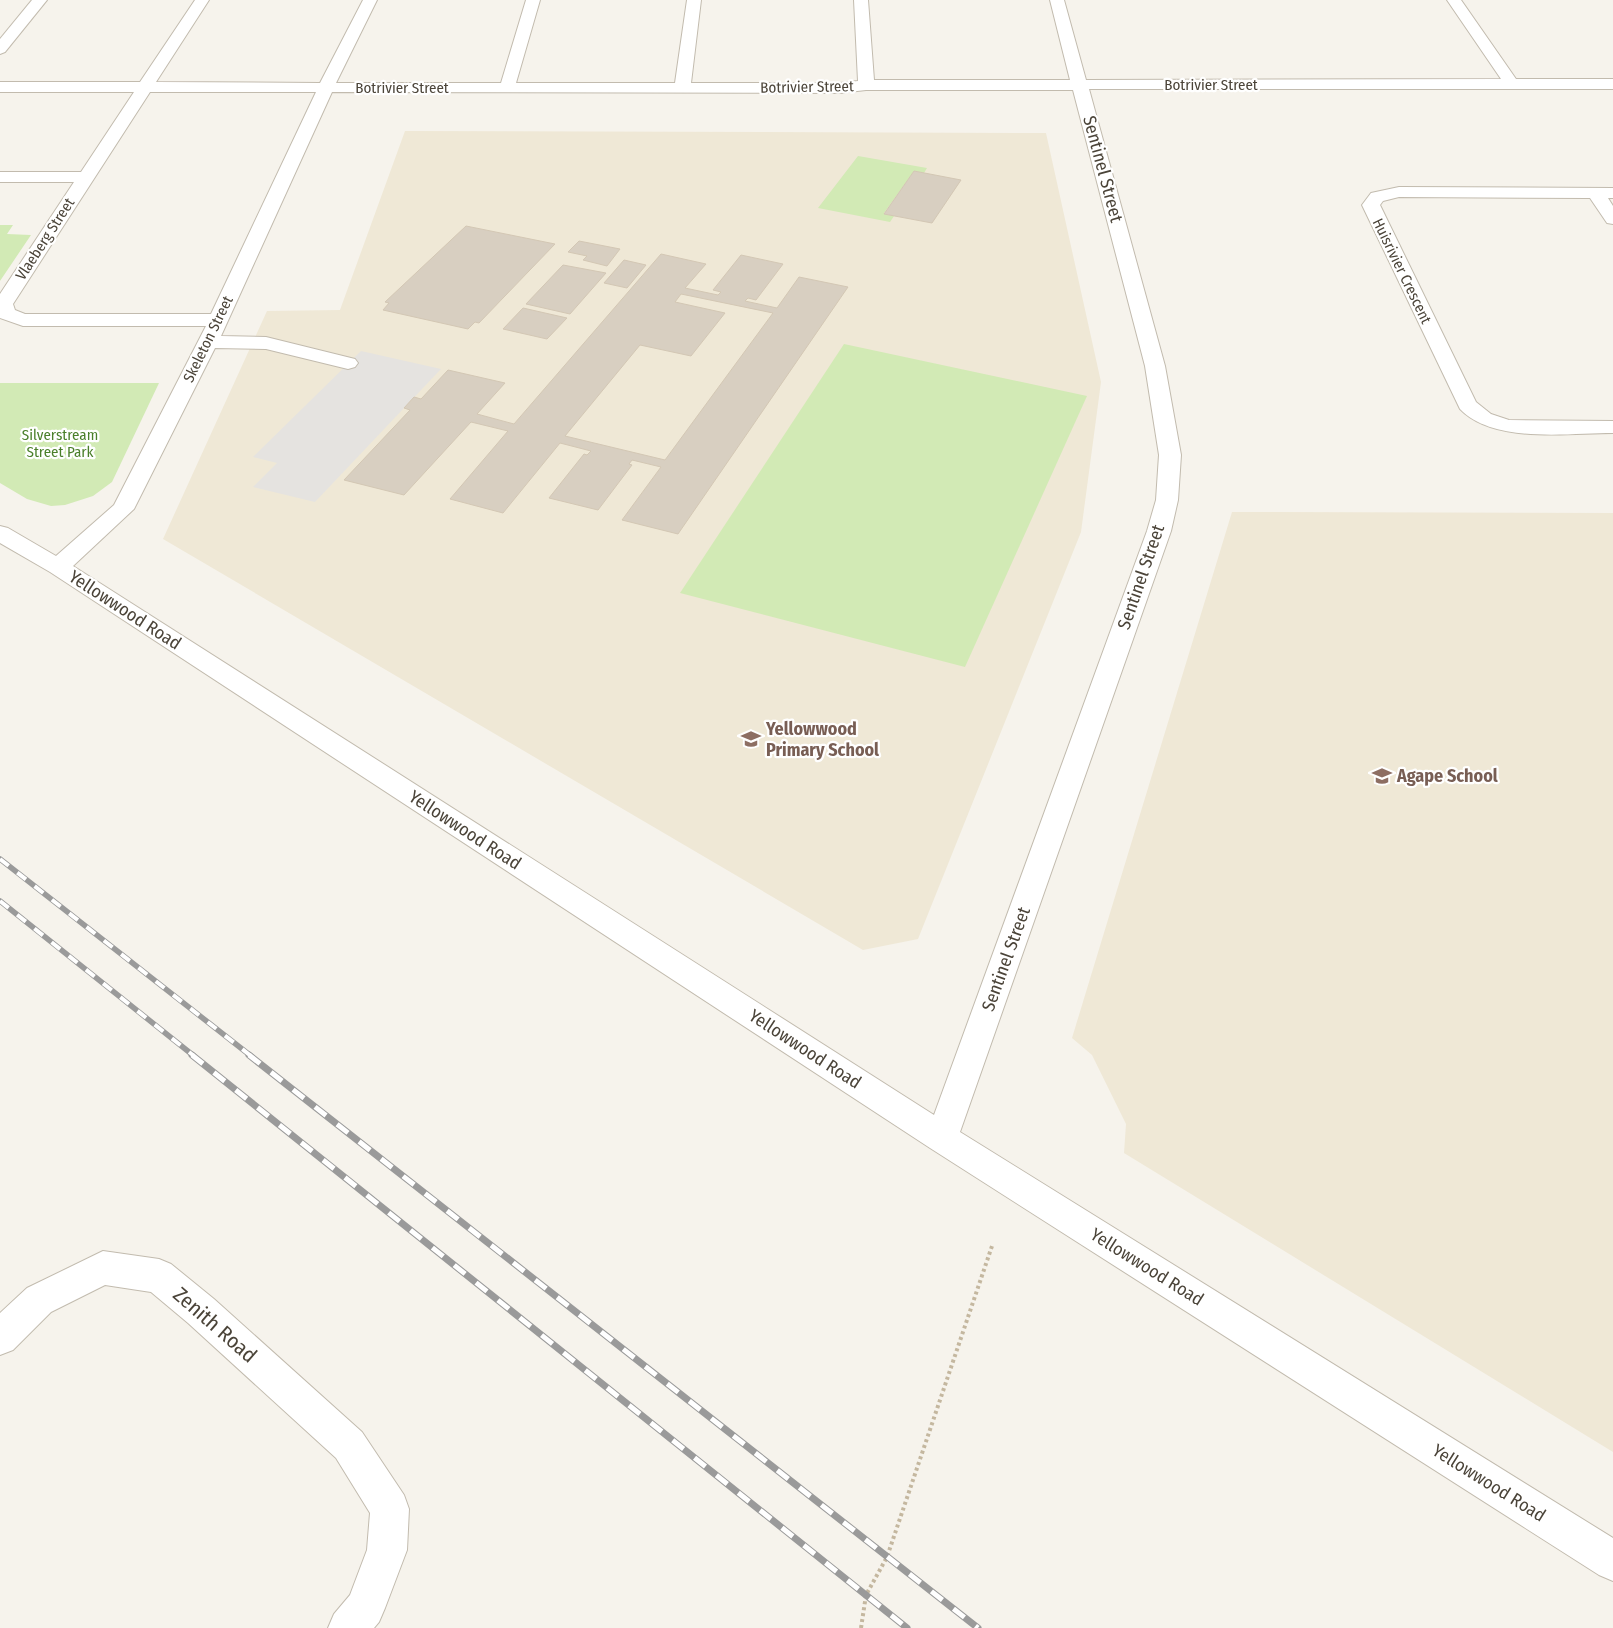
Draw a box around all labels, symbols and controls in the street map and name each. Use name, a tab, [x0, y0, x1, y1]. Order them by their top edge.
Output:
street label: Botrivier Street	[1164, 76, 1258, 94]
street label: Botrivier Street	[760, 77, 854, 97]
street label: Botrivier Street	[355, 79, 449, 97]
street label: Sentinel Street	[1078, 113, 1128, 225]
street label: Vlaeberg Street	[12, 195, 78, 283]
street label: Huisrivier Crescent	[1369, 215, 1435, 327]
street label: Skeleton Street	[179, 293, 237, 385]
park label: Silverstream Street Park	[22, 426, 98, 461]
street label: Sentinel Street	[1113, 522, 1169, 632]
street label: Yellowwood Road	[65, 566, 185, 654]
place label: Yellowwood Primary School	[765, 718, 879, 761]
school or university icon: Yellowwood Primary School	[740, 728, 762, 750]
school or university icon: Agape School	[1371, 765, 1393, 787]
place label: Agape School	[1396, 765, 1498, 787]
street label: Yellowwood Road	[405, 786, 525, 874]
street label: Sentinel Street	[977, 904, 1035, 1014]
street label: Yellowwood Road	[745, 1005, 865, 1093]
street label: Yellowwood Road	[1086, 1223, 1208, 1311]
street label: Zenith Road	[168, 1282, 262, 1368]
street label: Yellowwood Road	[1428, 1439, 1550, 1527]

